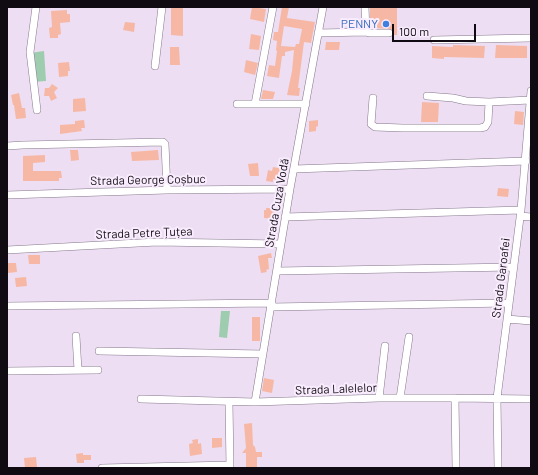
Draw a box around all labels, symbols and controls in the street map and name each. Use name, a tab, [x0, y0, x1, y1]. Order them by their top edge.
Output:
scale bar	[394, 16, 478, 42]
place label: PENNY	[341, 17, 378, 31]
marker: PENNY	[381, 19, 391, 29]
text: 100 m	[399, 24, 429, 38]
street label: Strada Cuza Vodă	[262, 157, 292, 249]
street label: Strada George Coșbuc	[90, 172, 206, 188]
street label: Strada Petre Țuțea	[95, 224, 193, 242]
street label: Strada Garoafei	[489, 237, 513, 319]
street label: Strada Lalelelor	[295, 380, 377, 398]

